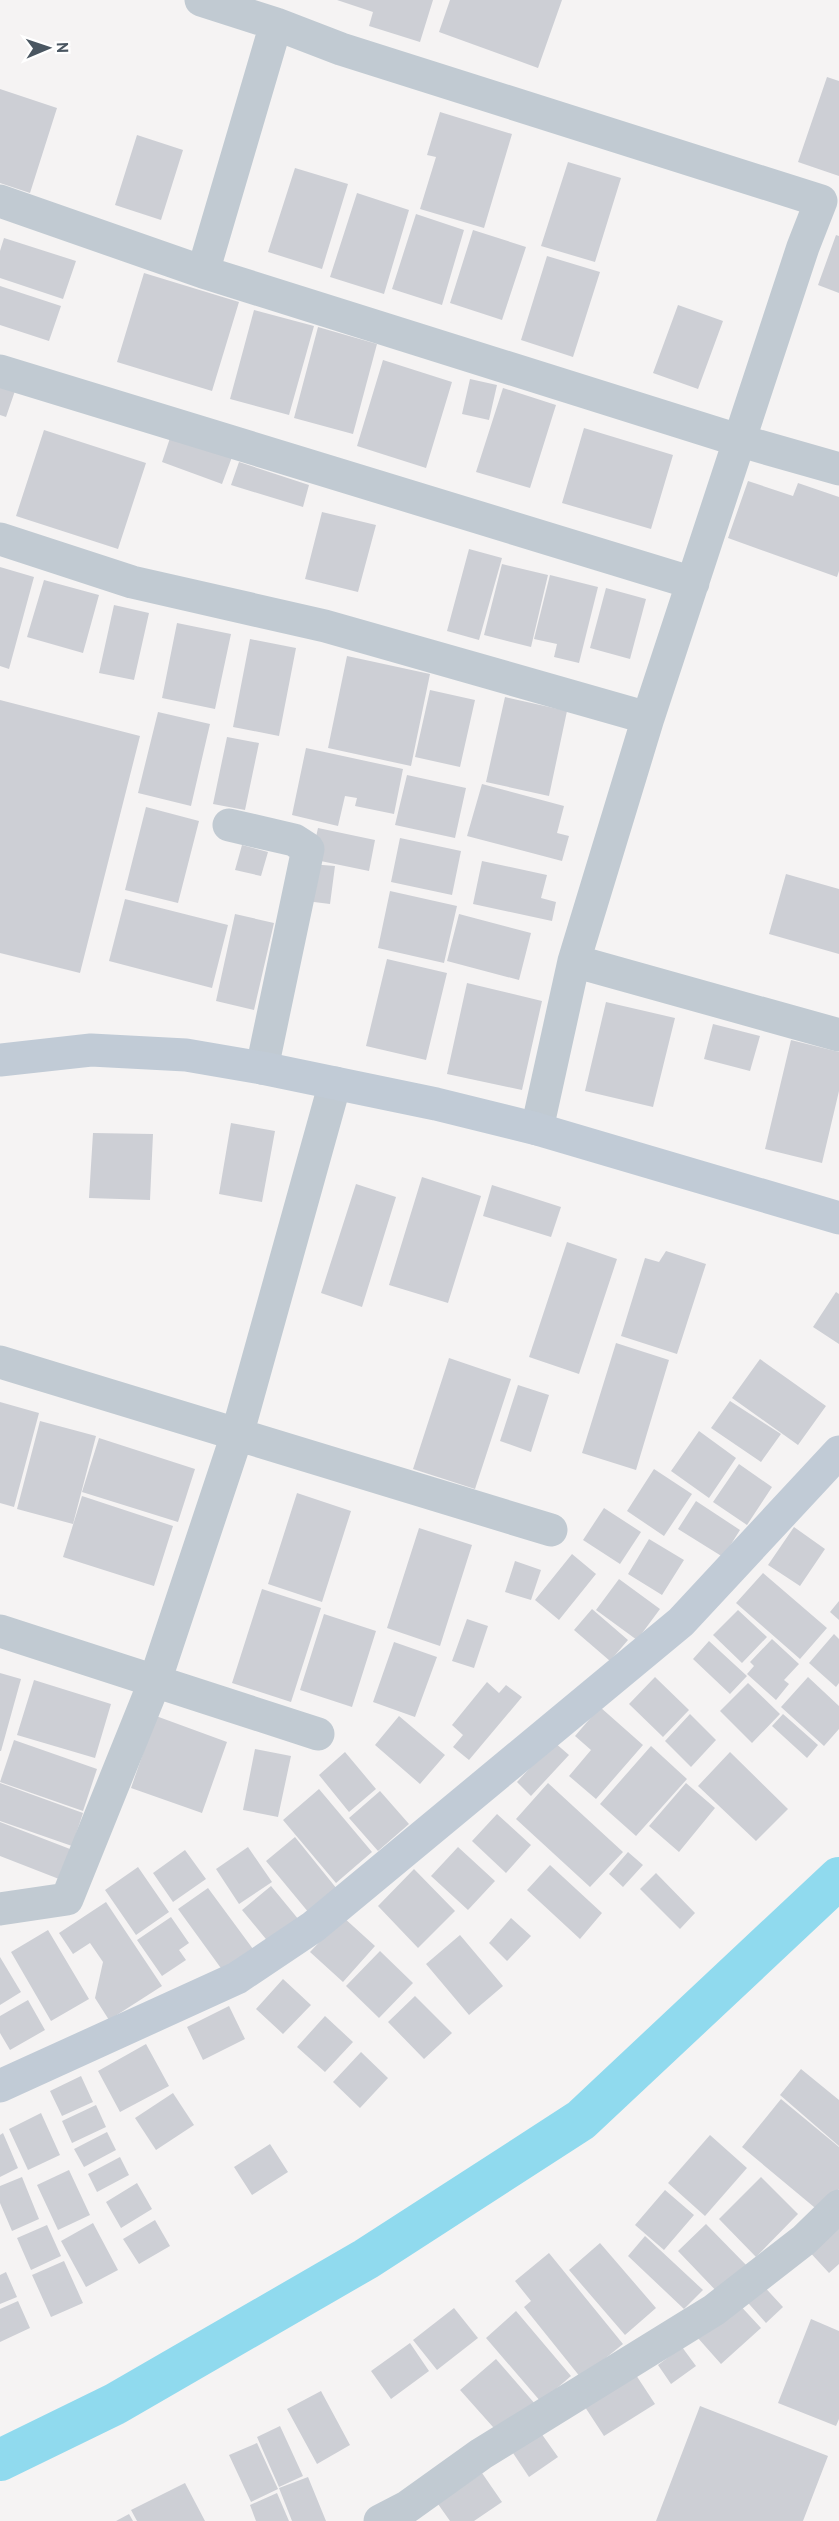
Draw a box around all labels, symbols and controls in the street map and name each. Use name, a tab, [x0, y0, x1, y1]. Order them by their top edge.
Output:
north arrow	[18, 18, 78, 78]
text: N	[53, 42, 73, 53]

